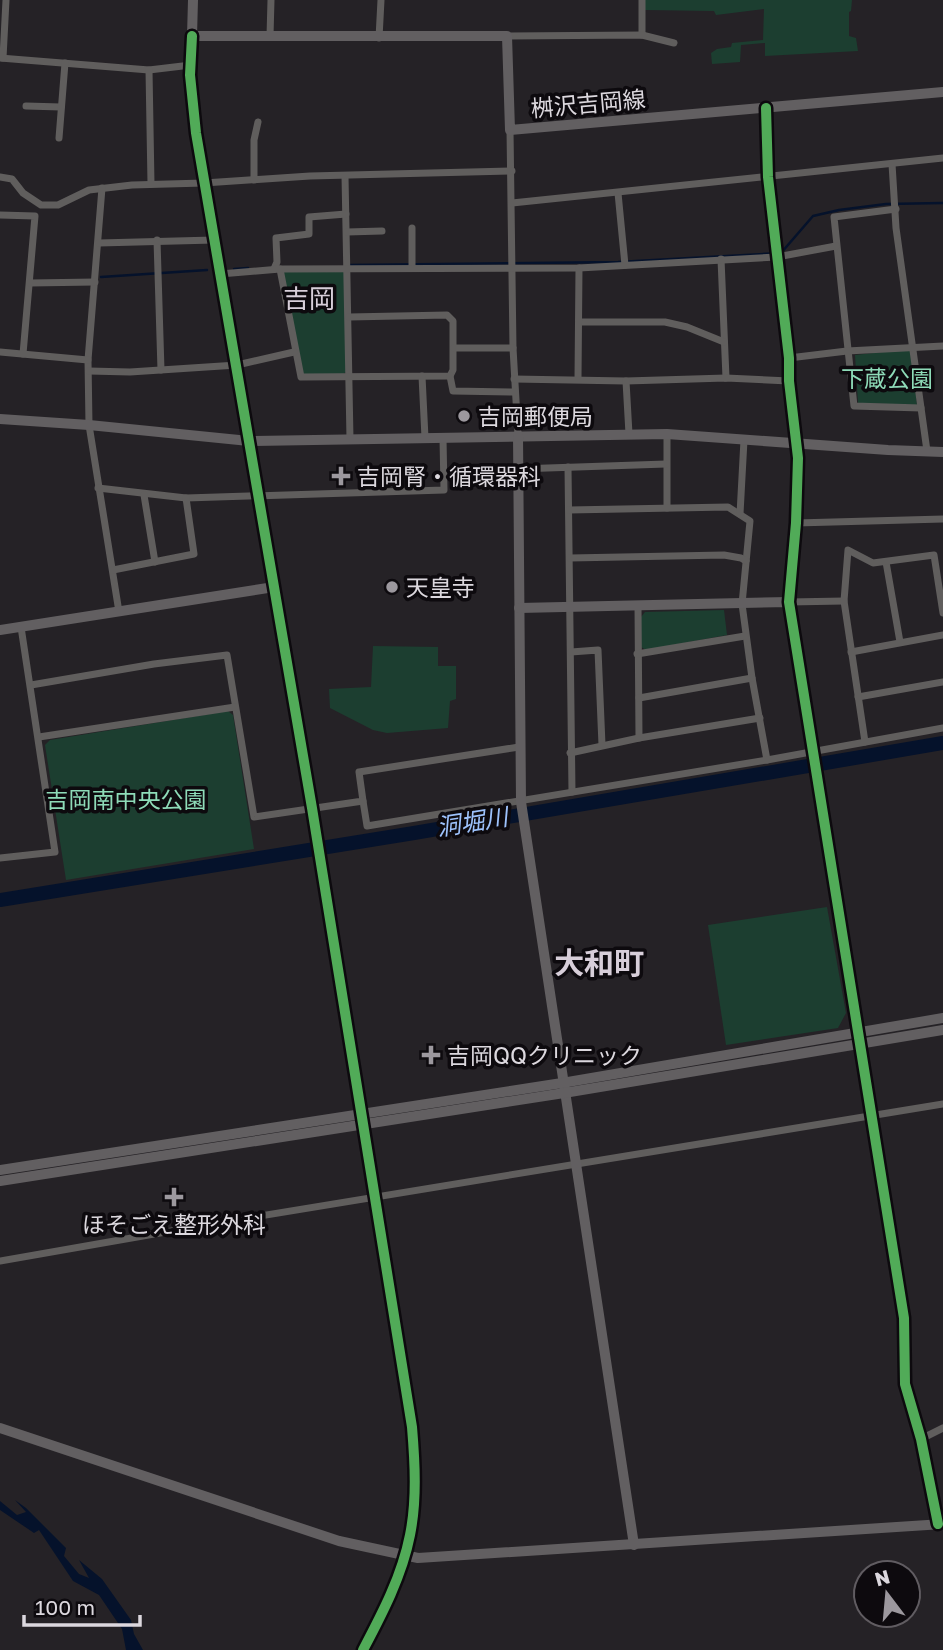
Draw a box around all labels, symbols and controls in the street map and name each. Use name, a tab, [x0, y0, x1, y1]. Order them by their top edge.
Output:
street label: 桝沢吉岡線	[529, 84, 647, 122]
district label: 吉岡	[283, 283, 335, 314]
park label: 下蔵公園	[841, 364, 933, 392]
place label: 吉岡郵便局	[478, 402, 593, 430]
marker: 吉岡郵便局	[456, 408, 472, 424]
place label: 吉岡腎・循環器科	[357, 462, 541, 490]
marker: 吉岡腎・循環器科	[331, 466, 351, 486]
place label: 天皇寺	[406, 573, 475, 601]
marker: 天皇寺	[384, 579, 400, 595]
park label: 吉岡南中央公園	[46, 785, 207, 813]
water label: 洞堀川	[434, 801, 513, 841]
district label: 大和町	[554, 945, 644, 981]
place label: 吉岡QQクリニック	[447, 1041, 642, 1069]
marker: 吉岡QQクリニック	[421, 1045, 441, 1065]
marker: ほそごえ整形外科	[164, 1187, 184, 1207]
place label: ほそごえ整形外科	[82, 1210, 266, 1238]
north arrow	[852, 1559, 922, 1629]
text: N	[872, 1564, 892, 1590]
scale bar	[24, 1584, 140, 1628]
text: 100 m	[35, 1594, 95, 1620]

